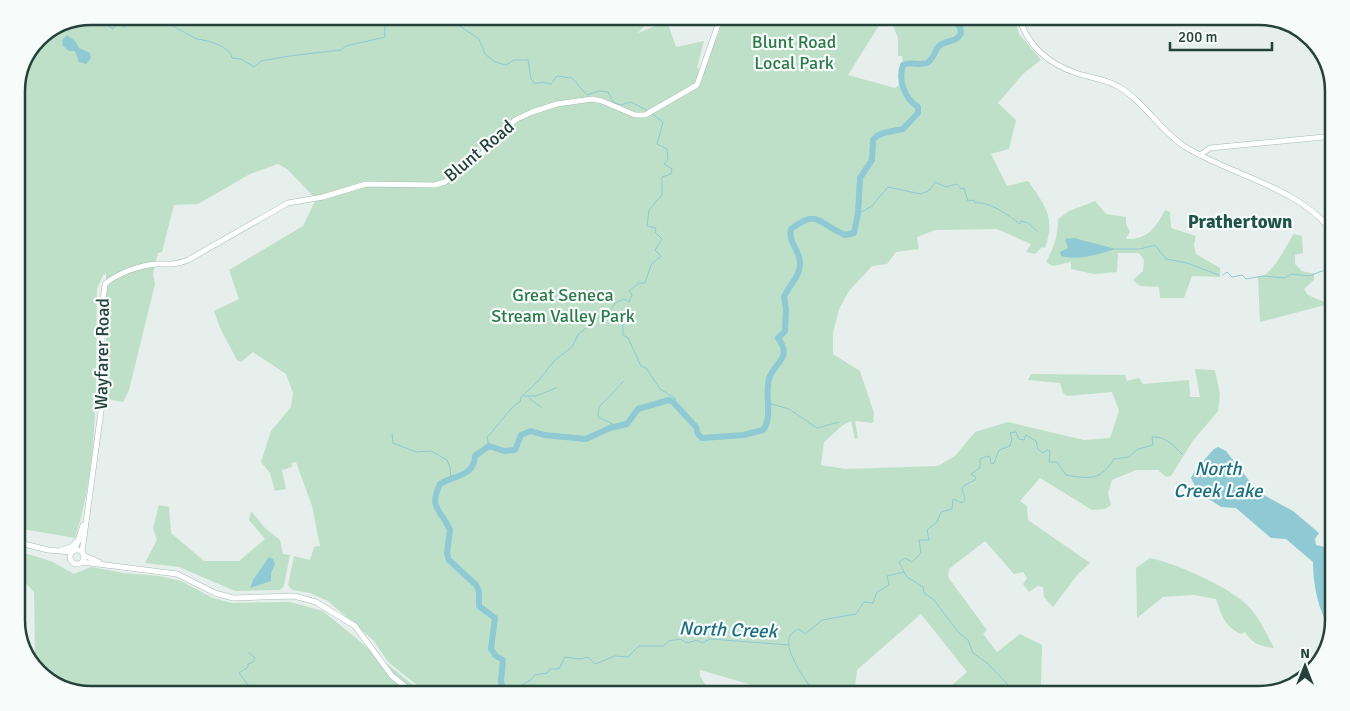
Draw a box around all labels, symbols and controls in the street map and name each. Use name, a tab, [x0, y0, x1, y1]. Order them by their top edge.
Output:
scale bar	[1170, 20, 1272, 52]
text: 200 m	[1178, 28, 1218, 46]
park label: Blunt Road Local Park	[752, 31, 836, 74]
street label: Blunt Road	[440, 115, 518, 187]
district label: Prathertown	[1188, 210, 1292, 234]
park label: Great Seneca Stream Valley Park	[491, 284, 635, 327]
street label: Wayfarer Road	[90, 298, 114, 410]
water label: North Creek Lake	[1174, 457, 1264, 503]
water label: North Creek	[679, 616, 779, 644]
north arrow	[1280, 641, 1330, 691]
text: N	[1300, 645, 1310, 662]

